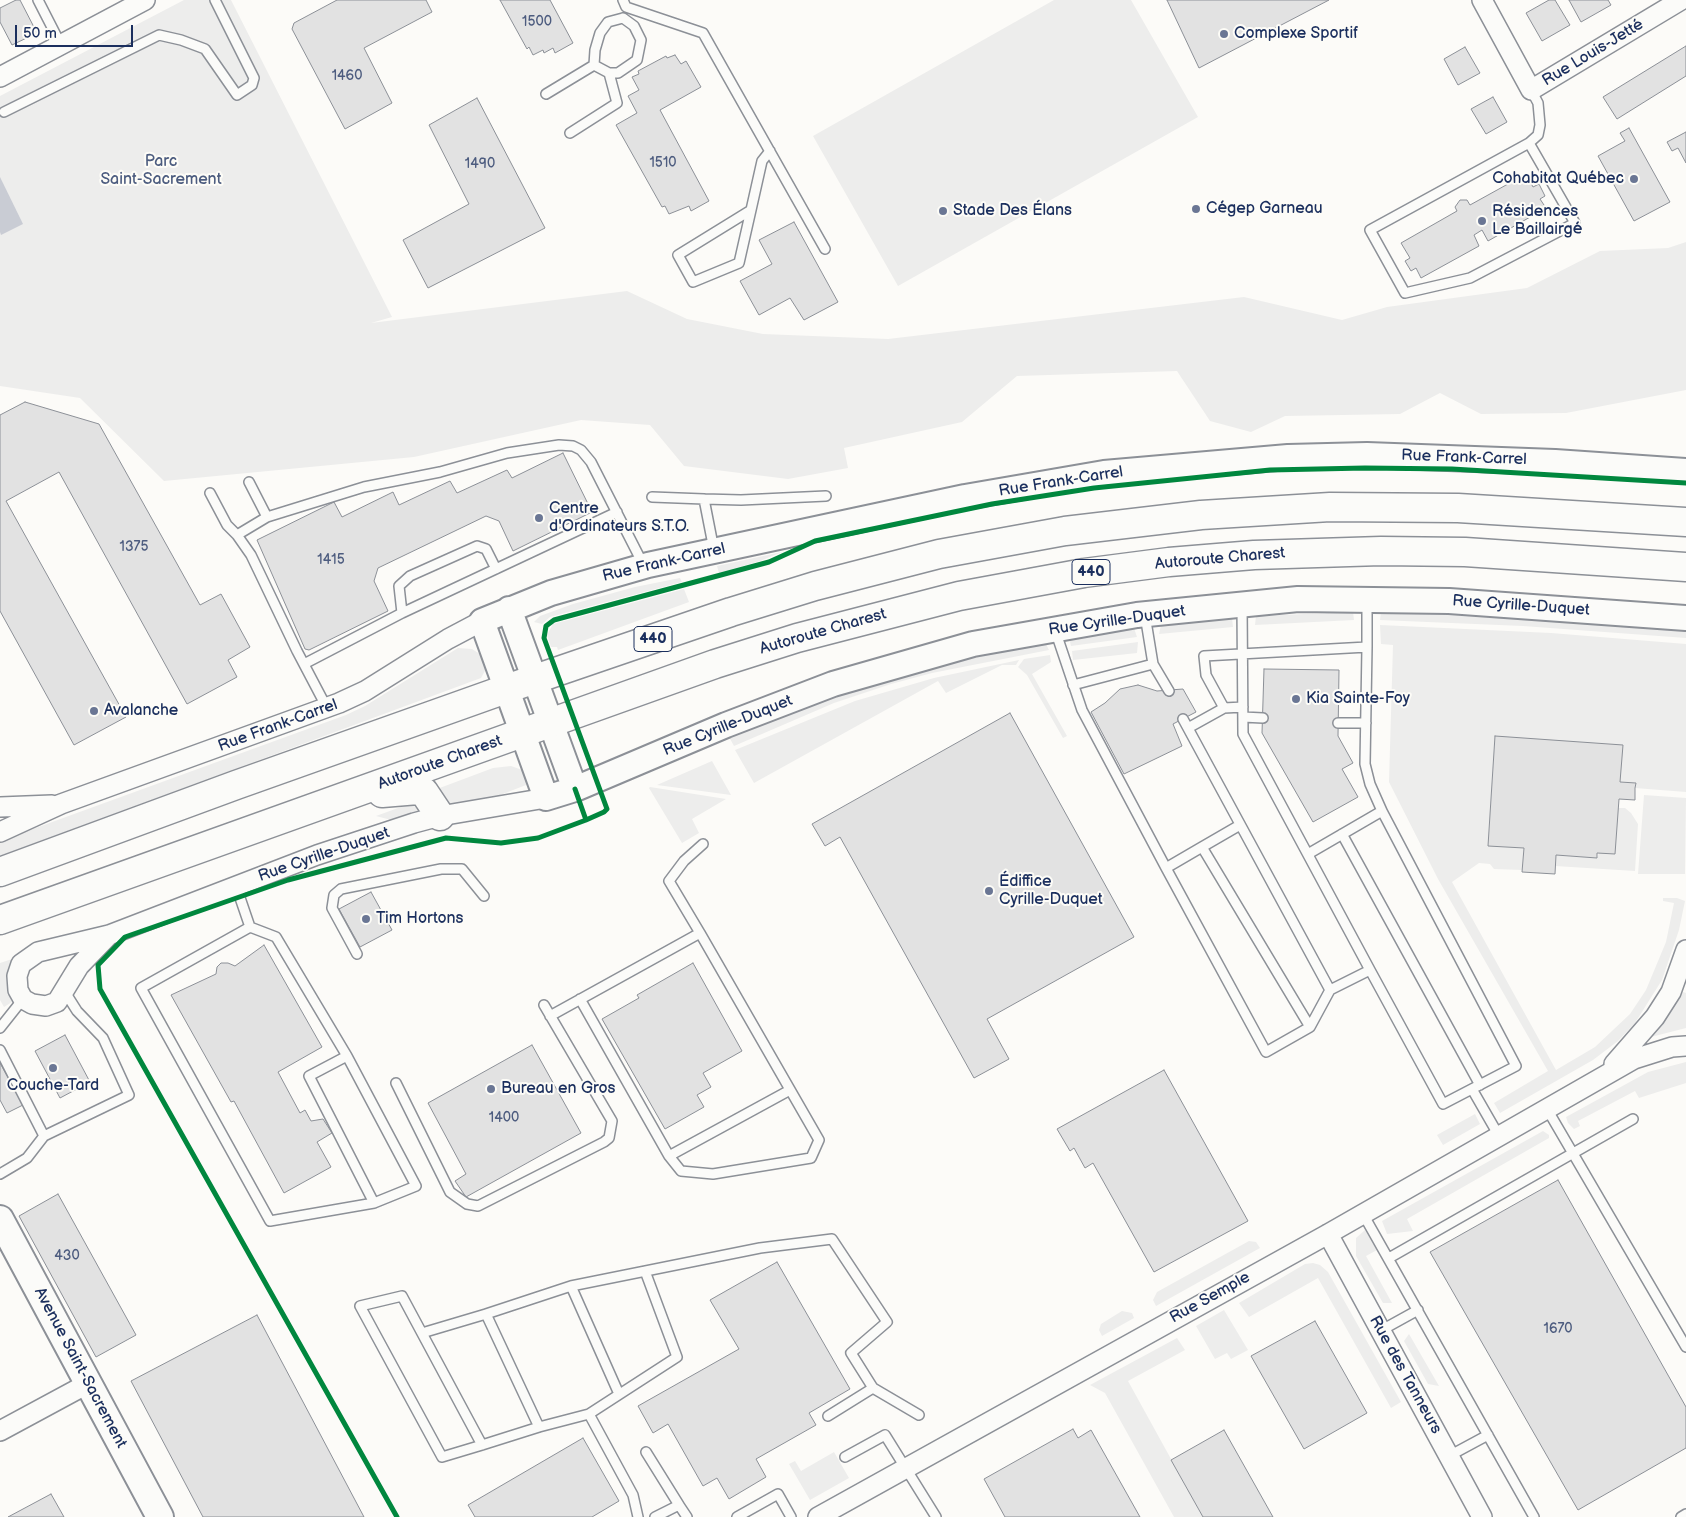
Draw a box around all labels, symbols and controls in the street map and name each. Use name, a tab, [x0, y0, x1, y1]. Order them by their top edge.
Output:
house number: 1500	[522, 14, 552, 30]
scale bar	[18, 15, 135, 47]
street label: Rue Louis-Jetté	[1539, 15, 1647, 91]
text: 50 m	[23, 24, 57, 43]
place label: Complexe Sportif	[1234, 24, 1358, 44]
marker: Complexe Sportif	[1218, 28, 1230, 40]
house number: 1460	[332, 68, 362, 84]
park label: Parc Saint-Sacrement	[100, 152, 222, 190]
house number: 1510	[649, 155, 677, 171]
house number: 1490	[465, 156, 495, 172]
place label: Cohabitat Québec	[1492, 169, 1624, 189]
marker: Cohabitat Québec	[1628, 173, 1640, 185]
place label: Cégep Garneau	[1206, 199, 1323, 219]
place label: Stade Des Élans	[953, 201, 1072, 221]
place label: Résidences Le Baillairgé	[1492, 202, 1582, 240]
marker: Cégep Garneau	[1190, 203, 1202, 215]
marker: Stade Des Élans	[937, 205, 949, 217]
marker: Résidences Le Baillairgé	[1476, 215, 1488, 227]
street label: Rue Frank-Carrel	[1401, 446, 1527, 470]
street label: Rue Frank-Carrel	[997, 463, 1125, 501]
place label: Centre d'Ordinateurs S.T.O.	[549, 499, 689, 537]
marker: Centre d'Ordinateurs S.T.O.	[533, 512, 545, 524]
house number: 1375	[120, 539, 148, 555]
street label: Rue Frank-Carrel	[601, 540, 727, 586]
street label: Autoroute Charest	[1154, 544, 1286, 574]
house number: 1415	[317, 552, 345, 568]
road number: 440	[1072, 560, 1110, 584]
street label: Rue Cyrille-Duquet	[1452, 592, 1590, 620]
street label: Rue Cyrille-Duquet	[1047, 602, 1187, 640]
street label: Autoroute Charest	[758, 605, 888, 659]
road number: 440	[634, 626, 672, 652]
place label: Kia Sainte-Foy	[1306, 689, 1410, 709]
street label: Rue Cyrille-Duquet	[661, 691, 795, 761]
marker: Kia Sainte-Foy	[1290, 693, 1302, 705]
street label: Rue Frank-Carrel	[216, 696, 340, 756]
place label: Avalanche	[104, 701, 178, 721]
marker: Avalanche	[88, 705, 100, 717]
street label: Autoroute Charest	[375, 732, 505, 794]
street label: Rue Cyrille-Duquet	[256, 823, 392, 887]
place label: Édiffice Cyrille-Duquet	[999, 872, 1103, 910]
marker: Édiffice Cyrille-Duquet	[983, 885, 995, 897]
place label: Tim Hortons	[376, 909, 463, 929]
marker: Tim Hortons	[360, 913, 372, 925]
marker: Couche-Tard	[47, 1062, 59, 1074]
place label: Couche-Tard	[7, 1076, 99, 1096]
place label: Bureau en Gros	[501, 1079, 615, 1099]
marker: Bureau en Gros	[485, 1083, 497, 1095]
house number: 1400	[489, 1110, 519, 1126]
house number: 430	[54, 1248, 80, 1264]
street label: Rue Semple	[1167, 1268, 1253, 1328]
street label: Avenue Saint-Sacrement	[29, 1284, 131, 1452]
street label: Rue des Tanneurs	[1365, 1313, 1445, 1437]
house number: 1670	[1543, 1321, 1573, 1337]

